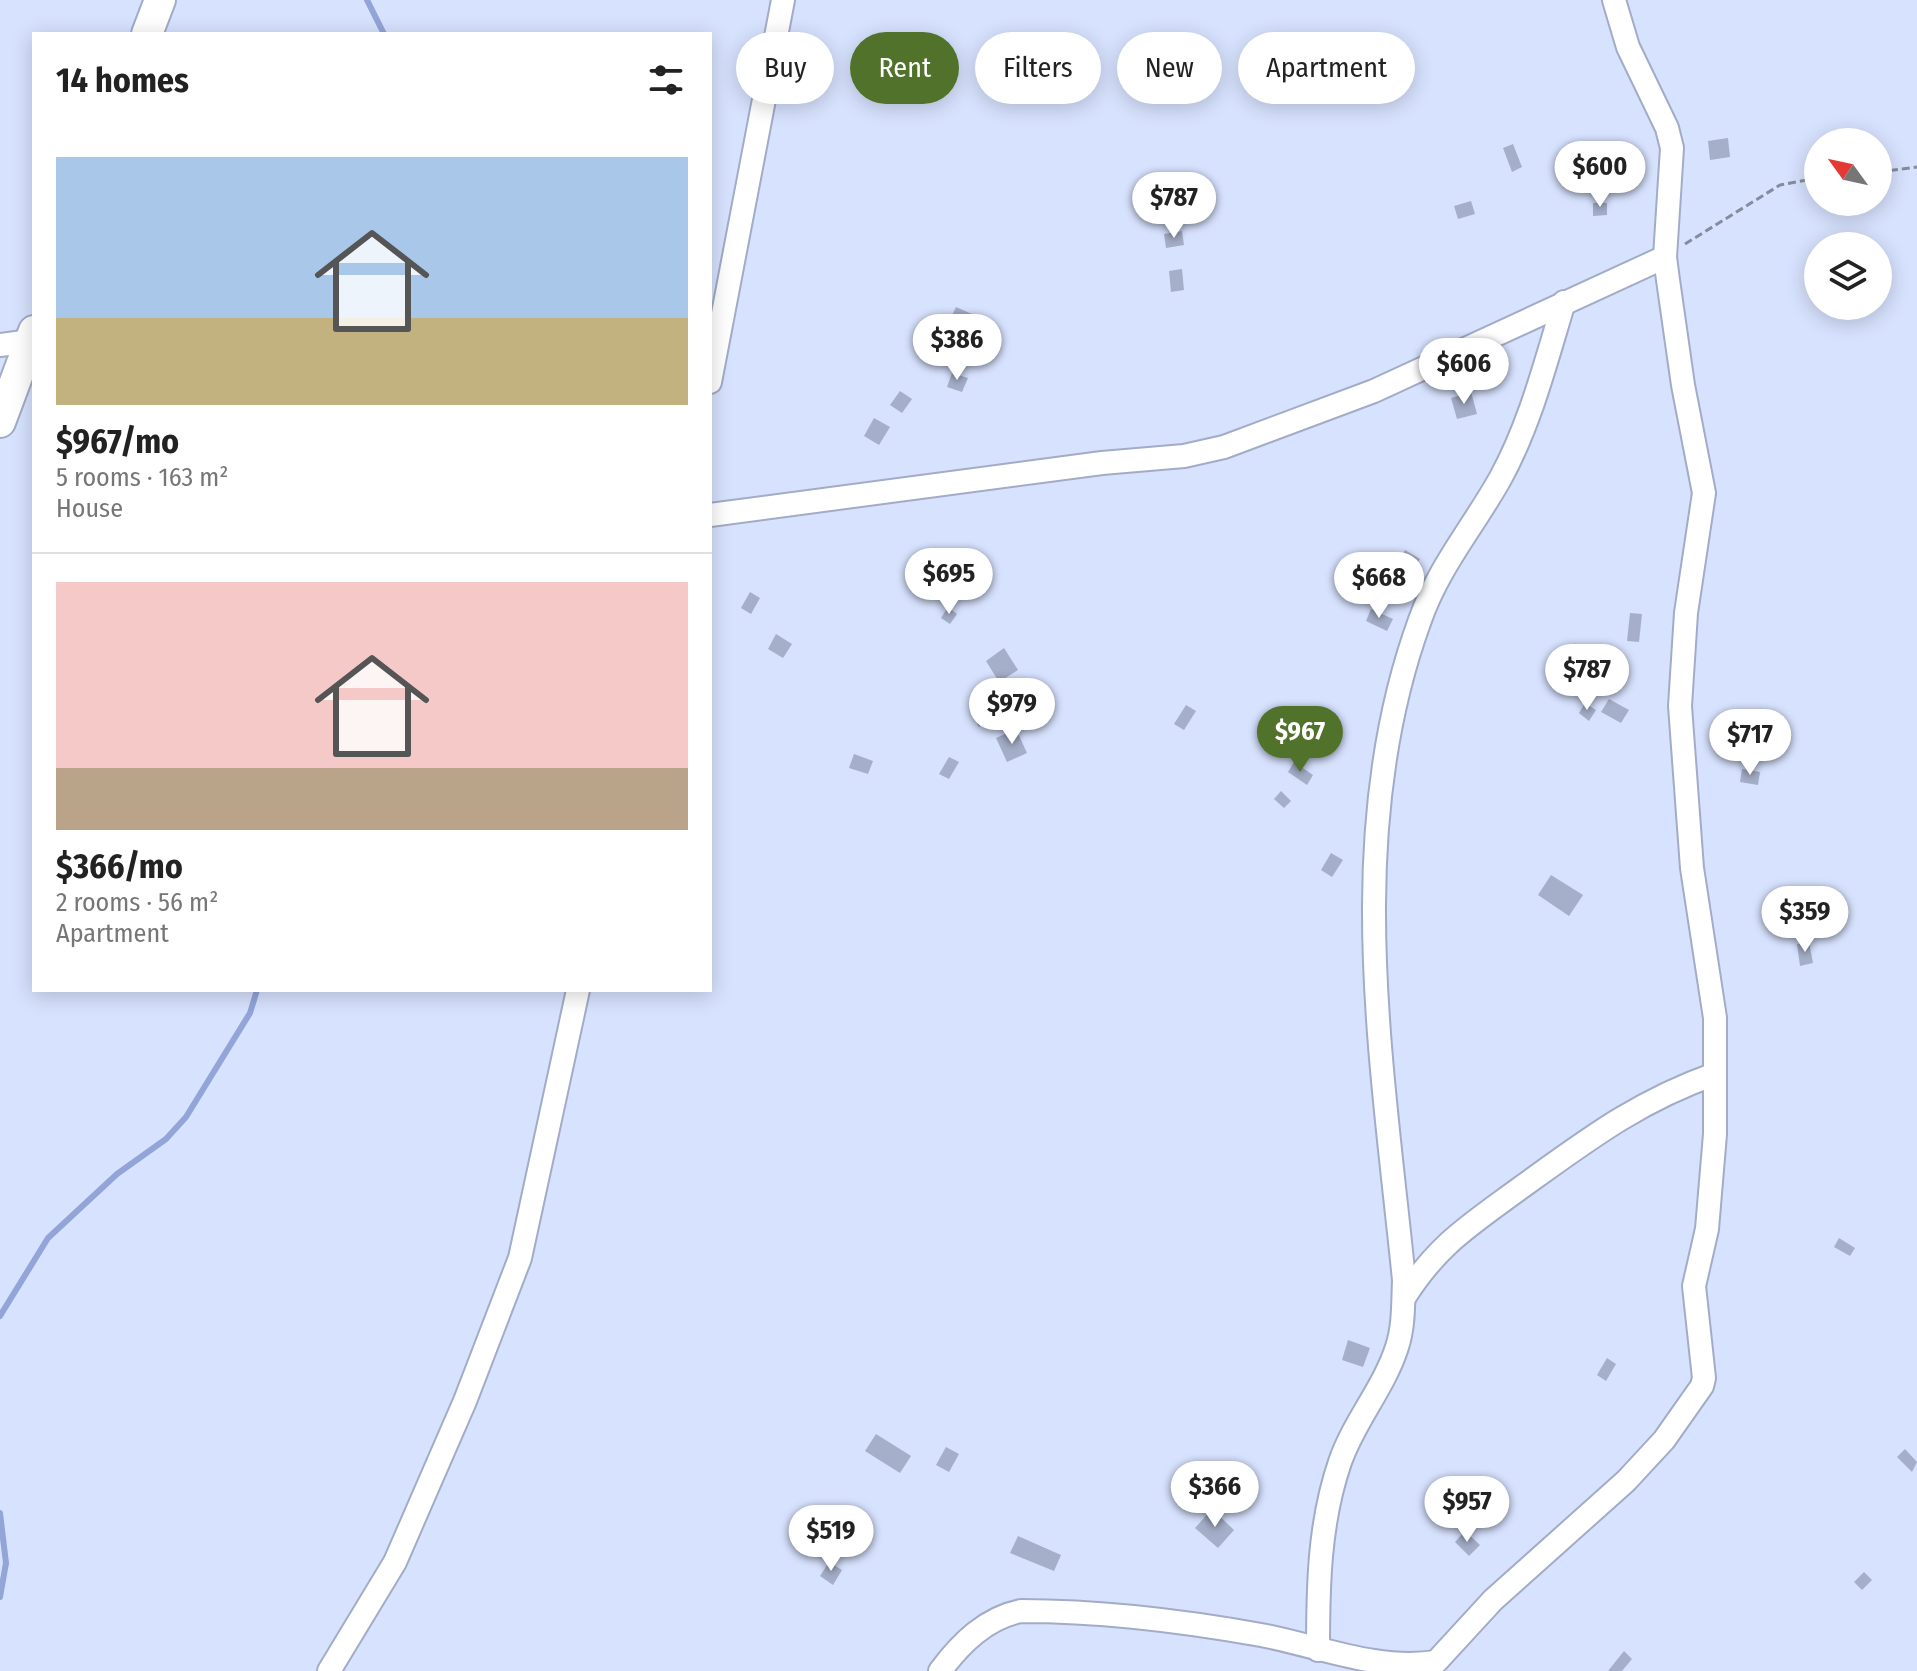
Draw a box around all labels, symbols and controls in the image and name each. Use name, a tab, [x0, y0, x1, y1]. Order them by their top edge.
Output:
chip: Buy	[736, 32, 834, 104]
chip: Rent	[850, 32, 959, 104]
chip: Filters	[975, 32, 1101, 104]
chip: New	[1117, 32, 1222, 104]
chip: Apartment	[1238, 32, 1415, 104]
icon: filters	[644, 58, 688, 102]
text: 14 homes	[56, 60, 189, 101]
north arrow	[1804, 128, 1892, 216]
map controls	[1804, 128, 1892, 320]
pin: $600	[1553, 141, 1647, 209]
text: $600	[1573, 151, 1627, 182]
pin: $787	[1127, 172, 1221, 240]
text: $787	[1150, 182, 1198, 213]
icon: home	[300, 209, 444, 353]
button: layers	[1804, 232, 1892, 320]
pin: $386	[910, 314, 1004, 382]
text: $386	[931, 324, 983, 355]
pin: $606	[1417, 338, 1511, 406]
text: $606	[1437, 348, 1491, 379]
text: $967/mo	[56, 421, 179, 462]
text: 5 rooms · 163 m²	[56, 462, 229, 493]
text: House	[56, 493, 123, 524]
pin: $695	[902, 548, 996, 616]
pin: $668	[1332, 552, 1426, 620]
text: $695	[923, 558, 975, 589]
text: $668	[1352, 562, 1406, 593]
icon: home	[300, 634, 444, 778]
pin: $787	[1540, 644, 1634, 712]
text: $787	[1563, 654, 1611, 685]
pin: $979	[965, 678, 1059, 746]
text: $979	[987, 688, 1037, 719]
pin: $967	[1253, 706, 1347, 774]
pin: $717	[1703, 709, 1797, 777]
text: $967	[1275, 716, 1325, 747]
text: $717	[1727, 719, 1773, 750]
text: $366/mo	[56, 846, 183, 887]
pin: $359	[1758, 886, 1852, 954]
text: 2 rooms · 56 m²	[56, 887, 218, 918]
text: $359	[1779, 896, 1831, 927]
text: Apartment	[56, 918, 169, 949]
pin: $366	[1168, 1461, 1262, 1529]
text: $366	[1189, 1471, 1241, 1502]
pin: $957	[1420, 1476, 1514, 1544]
text: $957	[1442, 1486, 1492, 1517]
pin: $519	[784, 1505, 878, 1573]
text: $519	[807, 1515, 855, 1546]

